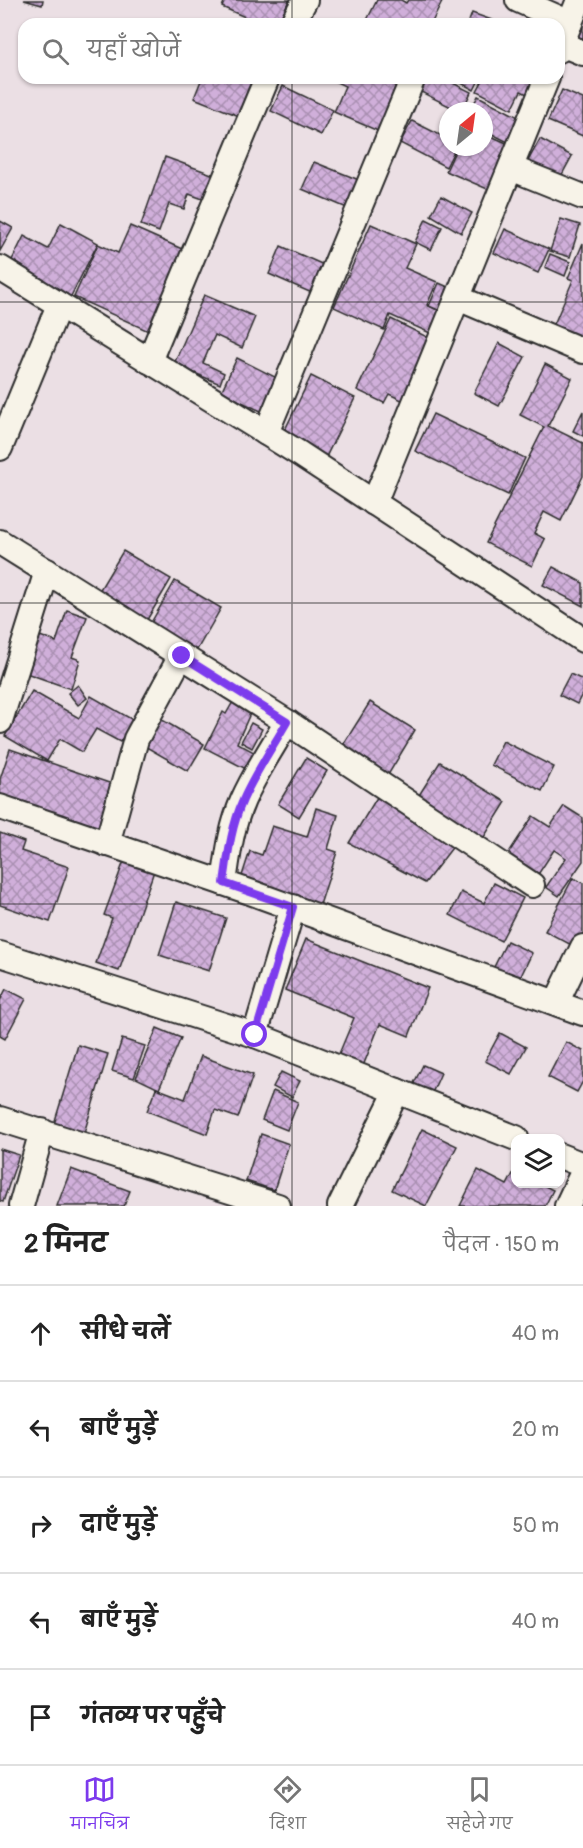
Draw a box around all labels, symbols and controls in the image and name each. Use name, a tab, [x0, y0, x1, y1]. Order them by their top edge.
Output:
search box	[18, 18, 565, 84]
icon: search	[39, 35, 72, 68]
text: यहाँ खोजें	[87, 36, 181, 64]
north arrow	[439, 102, 493, 156]
route end	[168, 642, 194, 668]
route start	[241, 1021, 267, 1047]
map controls	[511, 1134, 565, 1188]
button: layers	[511, 1134, 565, 1188]
text: 2 मिनट	[24, 1228, 107, 1260]
text: पैदल · 150 m	[443, 1232, 559, 1257]
icon: ahead	[24, 1317, 57, 1350]
text: सीधे चलें	[81, 1318, 170, 1346]
text: 40 m	[512, 1321, 559, 1346]
icon: left	[24, 1413, 57, 1446]
text: बाएँ मुड़ें	[81, 1414, 157, 1442]
text: 20 m	[512, 1417, 559, 1442]
icon: right	[24, 1509, 57, 1542]
text: दाएँ मुड़ें	[81, 1510, 157, 1538]
text: 50 m	[512, 1513, 559, 1538]
icon: left	[24, 1605, 57, 1638]
text: बाएँ मुड़ें	[81, 1606, 157, 1634]
text: 40 m	[512, 1609, 559, 1634]
icon: arrive	[24, 1701, 57, 1734]
text: गंतव्य पर पहुँचे	[81, 1702, 224, 1730]
tab: मानचित्र	[70, 1773, 129, 1841]
tab: दिशा	[270, 1773, 306, 1841]
tab: सहेजे गए	[447, 1773, 513, 1841]

